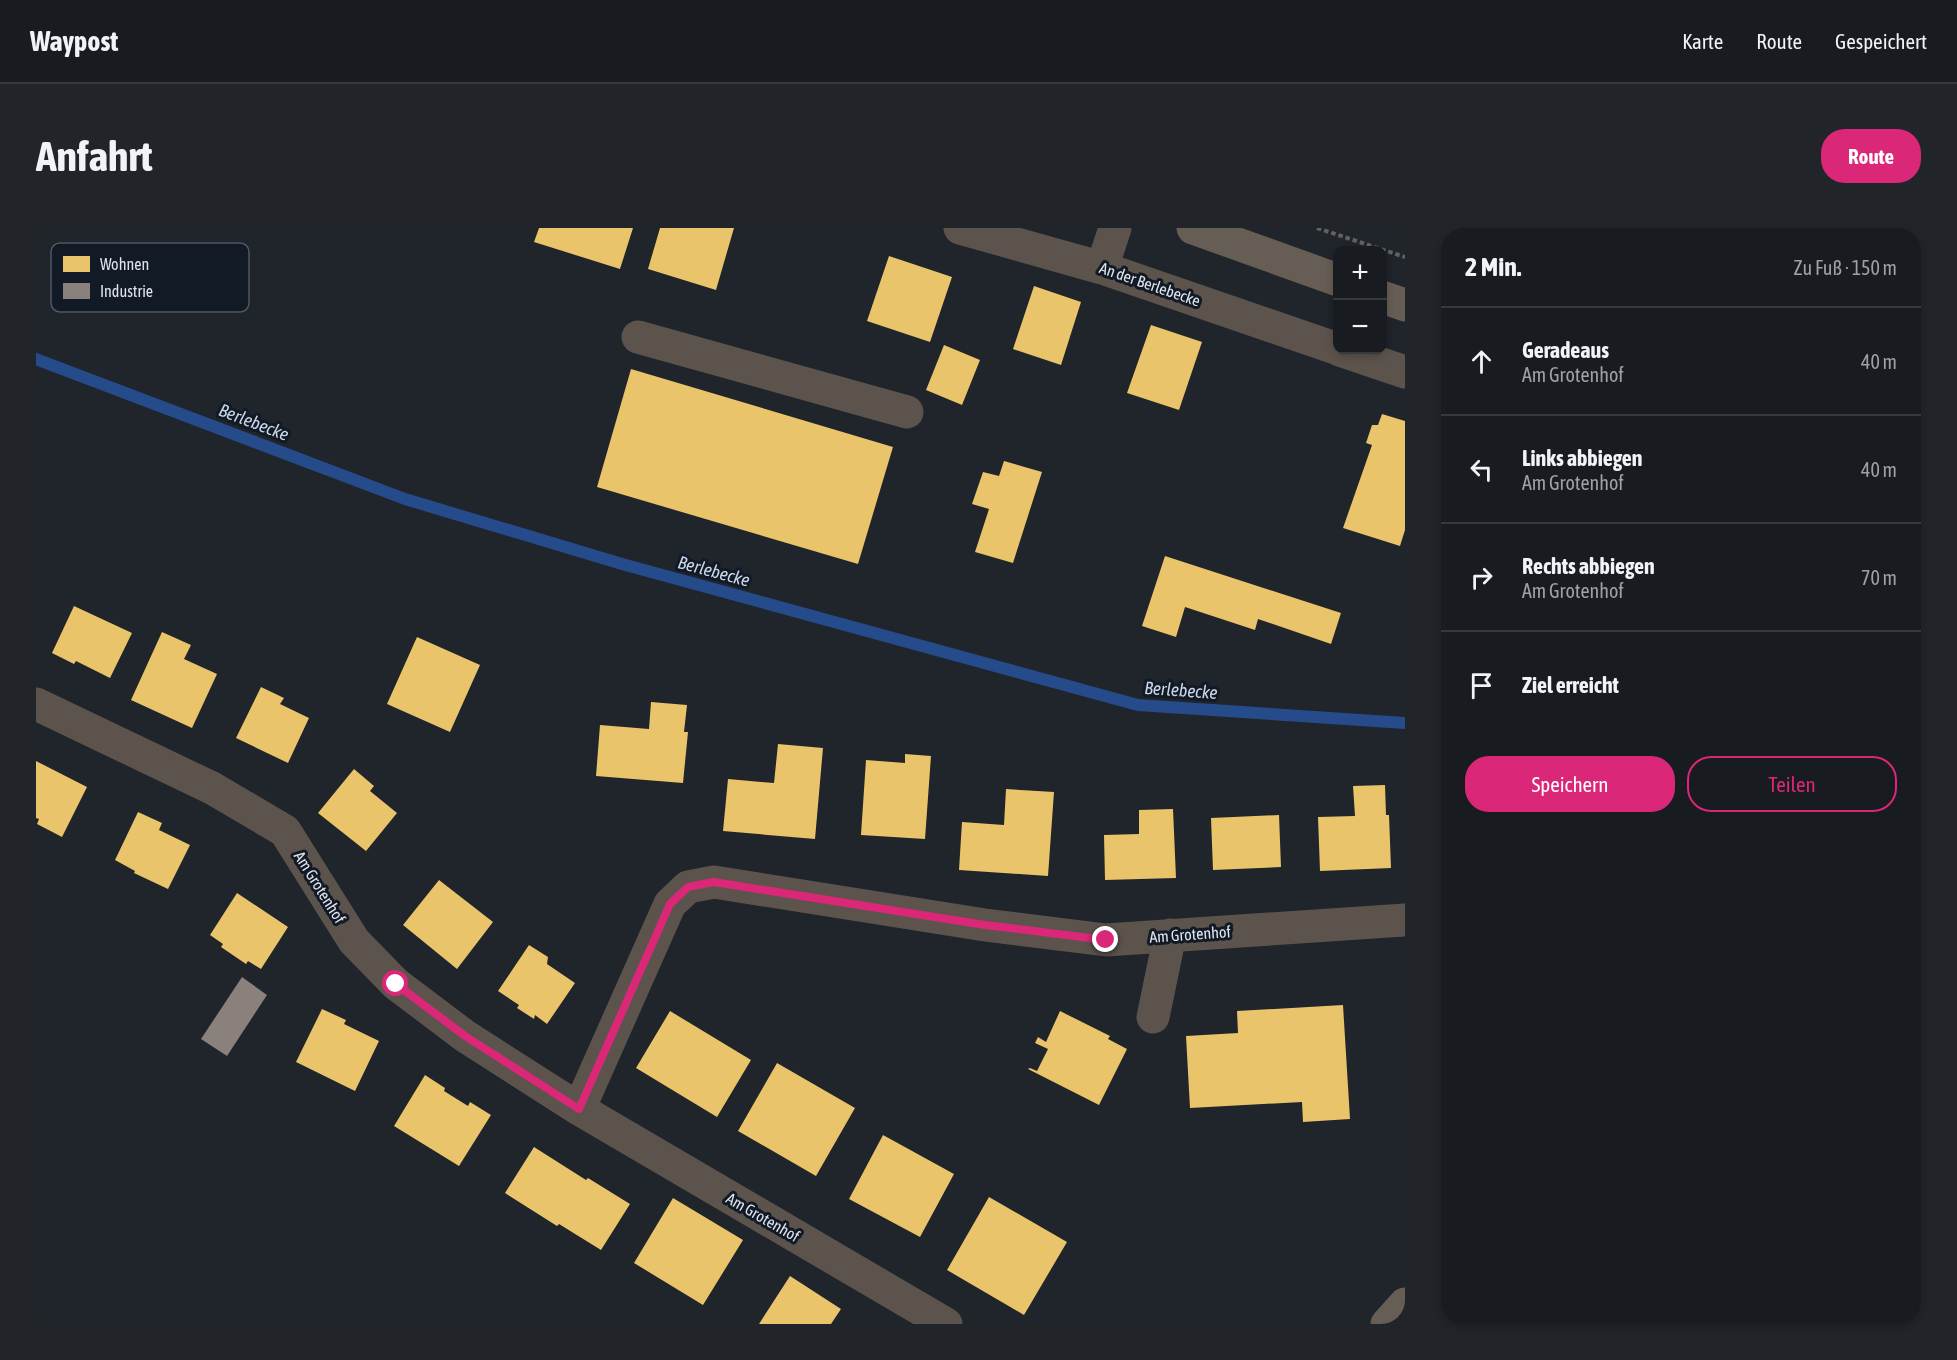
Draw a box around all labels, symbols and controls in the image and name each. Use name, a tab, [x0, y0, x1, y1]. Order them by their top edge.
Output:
text: Waypost	[30, 25, 118, 57]
text: Karte	[1682, 29, 1723, 53]
text: Route	[1756, 29, 1802, 53]
text: Gespeichert	[1835, 29, 1927, 53]
button: Route	[1821, 129, 1921, 183]
text: Anfahrt	[36, 132, 153, 180]
legend	[51, 243, 249, 312]
map controls	[1333, 246, 1387, 354]
button: +	[1333, 246, 1387, 300]
text: 2 Min.	[1465, 252, 1521, 282]
text: Wohnen	[100, 255, 149, 273]
text: Zu Fuß · 150 m	[1794, 256, 1897, 279]
street label: An der Berlebecke	[1097, 258, 1203, 310]
text: Industrie	[100, 282, 153, 300]
button: −	[1333, 300, 1387, 354]
text: Geradeaus	[1522, 337, 1609, 363]
icon: ahead	[1465, 345, 1498, 378]
text: 40 m	[1861, 350, 1897, 373]
text: Am Grotenhof	[1522, 363, 1624, 386]
water label: Berlebecke	[216, 399, 292, 445]
text: Links abbiegen	[1522, 445, 1643, 471]
icon: left	[1465, 453, 1498, 486]
text: 40 m	[1861, 458, 1897, 481]
text: Am Grotenhof	[1522, 471, 1624, 494]
water label: Berlebecke	[676, 551, 752, 591]
text: Rechts abbiegen	[1522, 553, 1655, 579]
icon: right	[1465, 561, 1498, 594]
text: 70 m	[1861, 566, 1897, 589]
text: Am Grotenhof	[1522, 579, 1624, 602]
icon: arrive	[1465, 669, 1498, 702]
text: Ziel erreicht	[1522, 672, 1619, 698]
water label: Berlebecke	[1144, 677, 1218, 703]
button: Speichern	[1465, 756, 1675, 812]
button: Teilen	[1687, 756, 1897, 812]
street label: Am Grotenhof	[291, 848, 350, 927]
street label: Am Grotenhof	[1149, 922, 1232, 946]
route end	[1092, 926, 1118, 952]
route start	[382, 970, 408, 996]
street label: Am Grotenhof	[723, 1189, 803, 1245]

